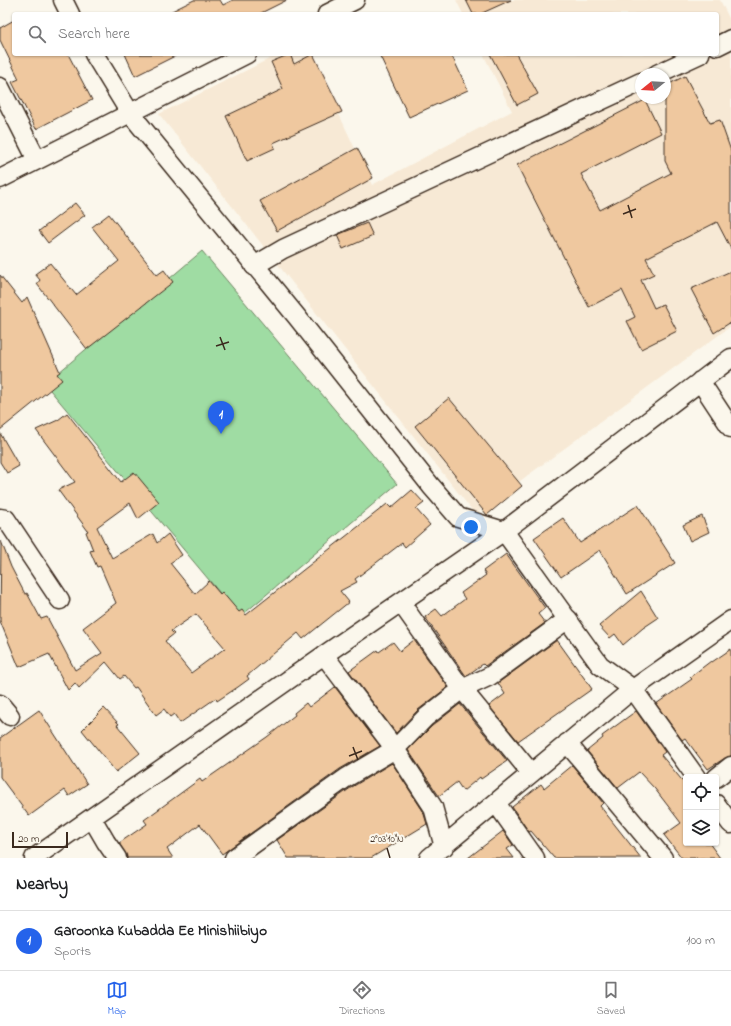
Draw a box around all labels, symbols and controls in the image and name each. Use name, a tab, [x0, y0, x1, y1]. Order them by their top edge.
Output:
search box	[12, 12, 719, 56]
icon: search	[26, 23, 48, 45]
text: Search here	[58, 23, 130, 45]
north arrow	[635, 68, 671, 104]
pin: 1	[208, 401, 234, 434]
your location	[461, 517, 481, 537]
map controls	[683, 774, 719, 846]
button: locate	[683, 774, 719, 810]
button: layers	[683, 810, 719, 846]
scale bar	[12, 830, 68, 849]
text: 20 m	[18, 831, 40, 847]
text: 2°03'10"N	[370, 832, 404, 847]
text: Nearby	[16, 872, 68, 897]
text: Garoonka Kubadda Ee Minishiibiyo	[54, 920, 267, 942]
text: 1	[27, 931, 31, 950]
text: 100 m	[686, 931, 715, 950]
text: Sports	[54, 942, 91, 961]
tab: Map	[106, 979, 128, 1019]
tab: Directions	[339, 979, 385, 1019]
tab: Saved	[597, 979, 625, 1019]

